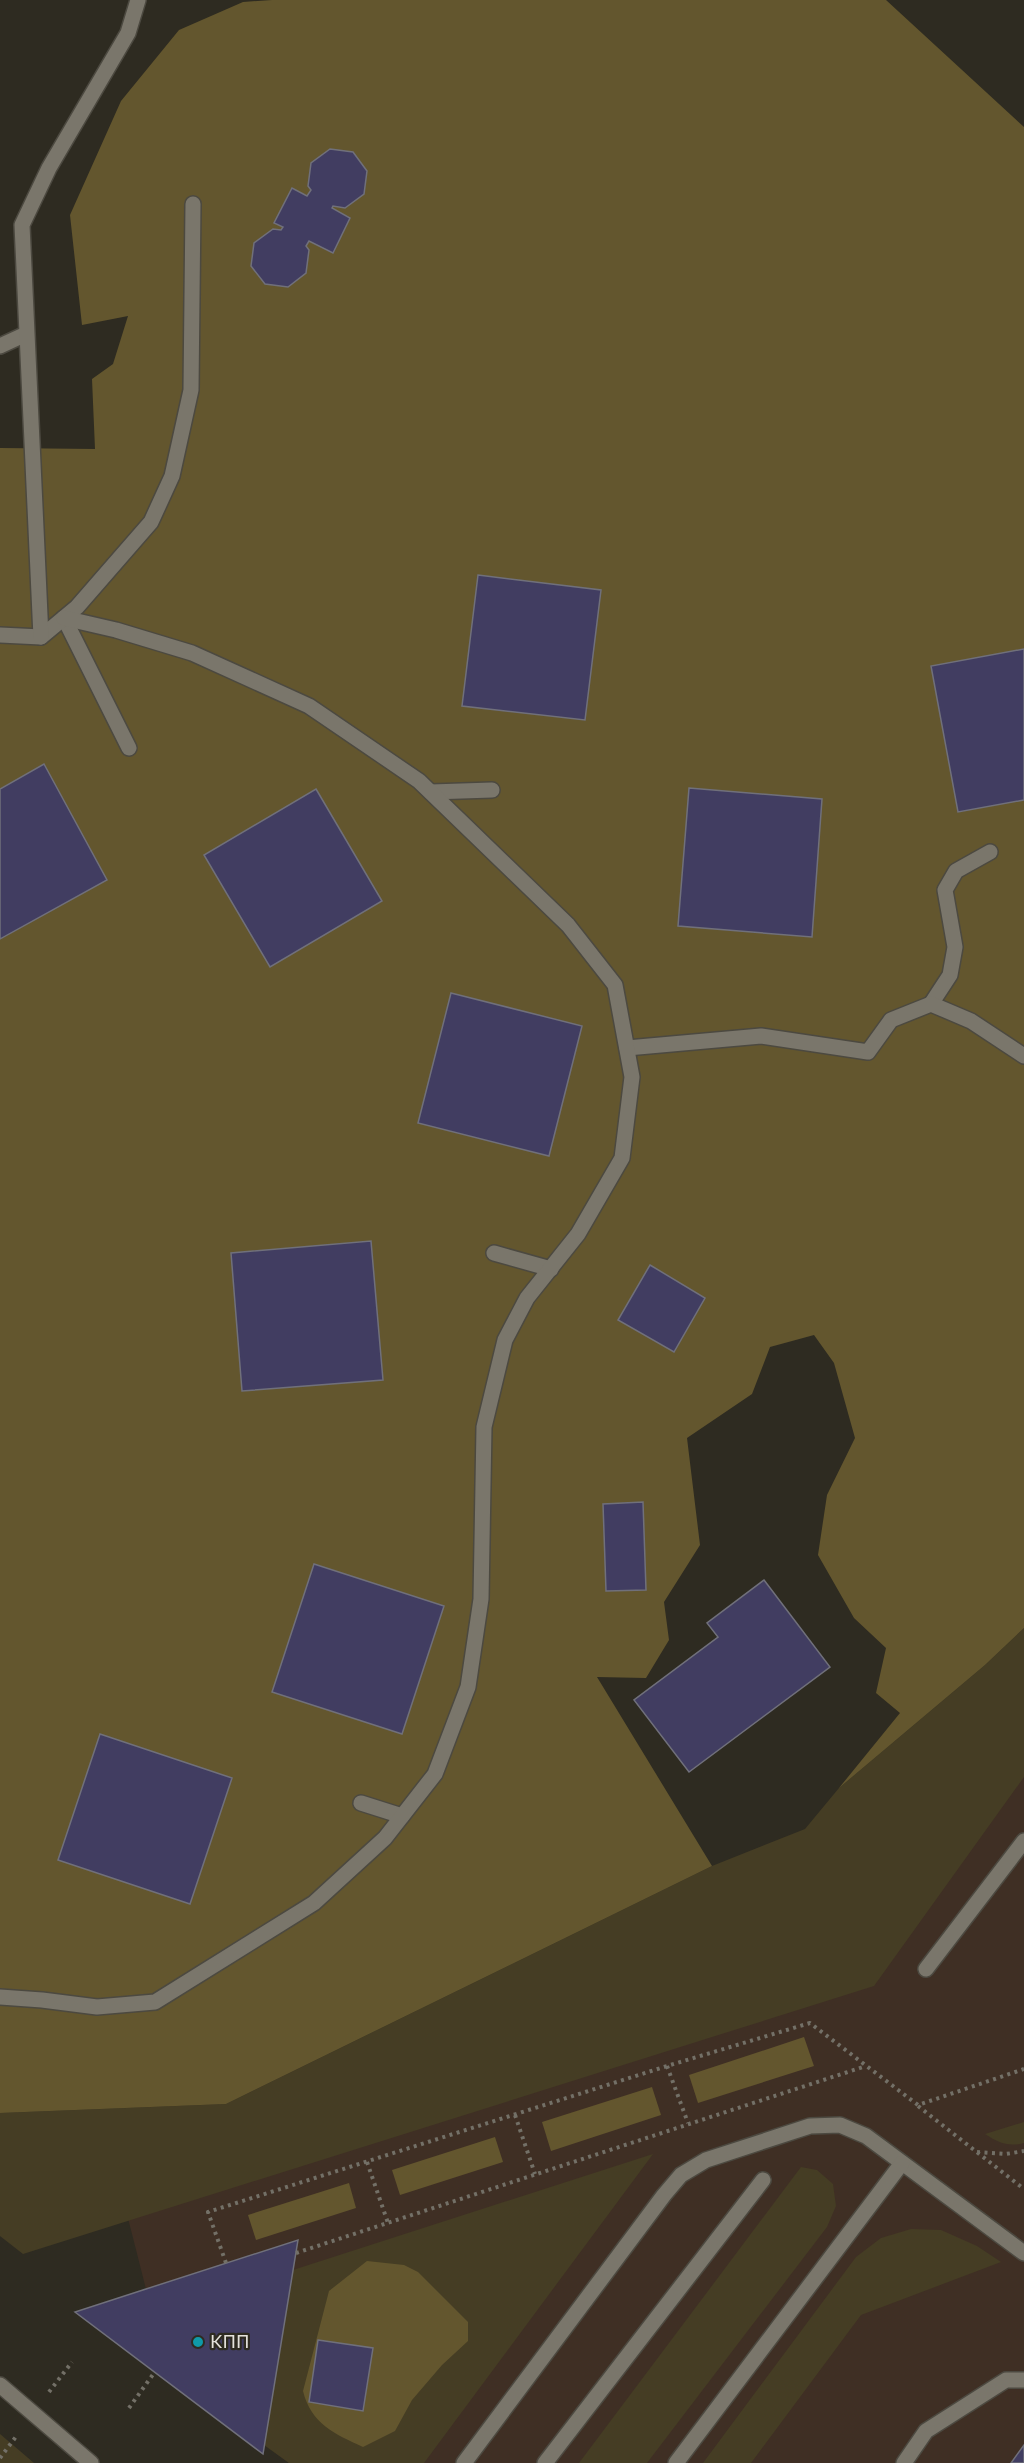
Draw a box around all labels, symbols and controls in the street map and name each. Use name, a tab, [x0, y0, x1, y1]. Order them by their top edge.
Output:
place label: КПП	[210, 2330, 250, 2352]
marker: КПП	[191, 2335, 205, 2349]

